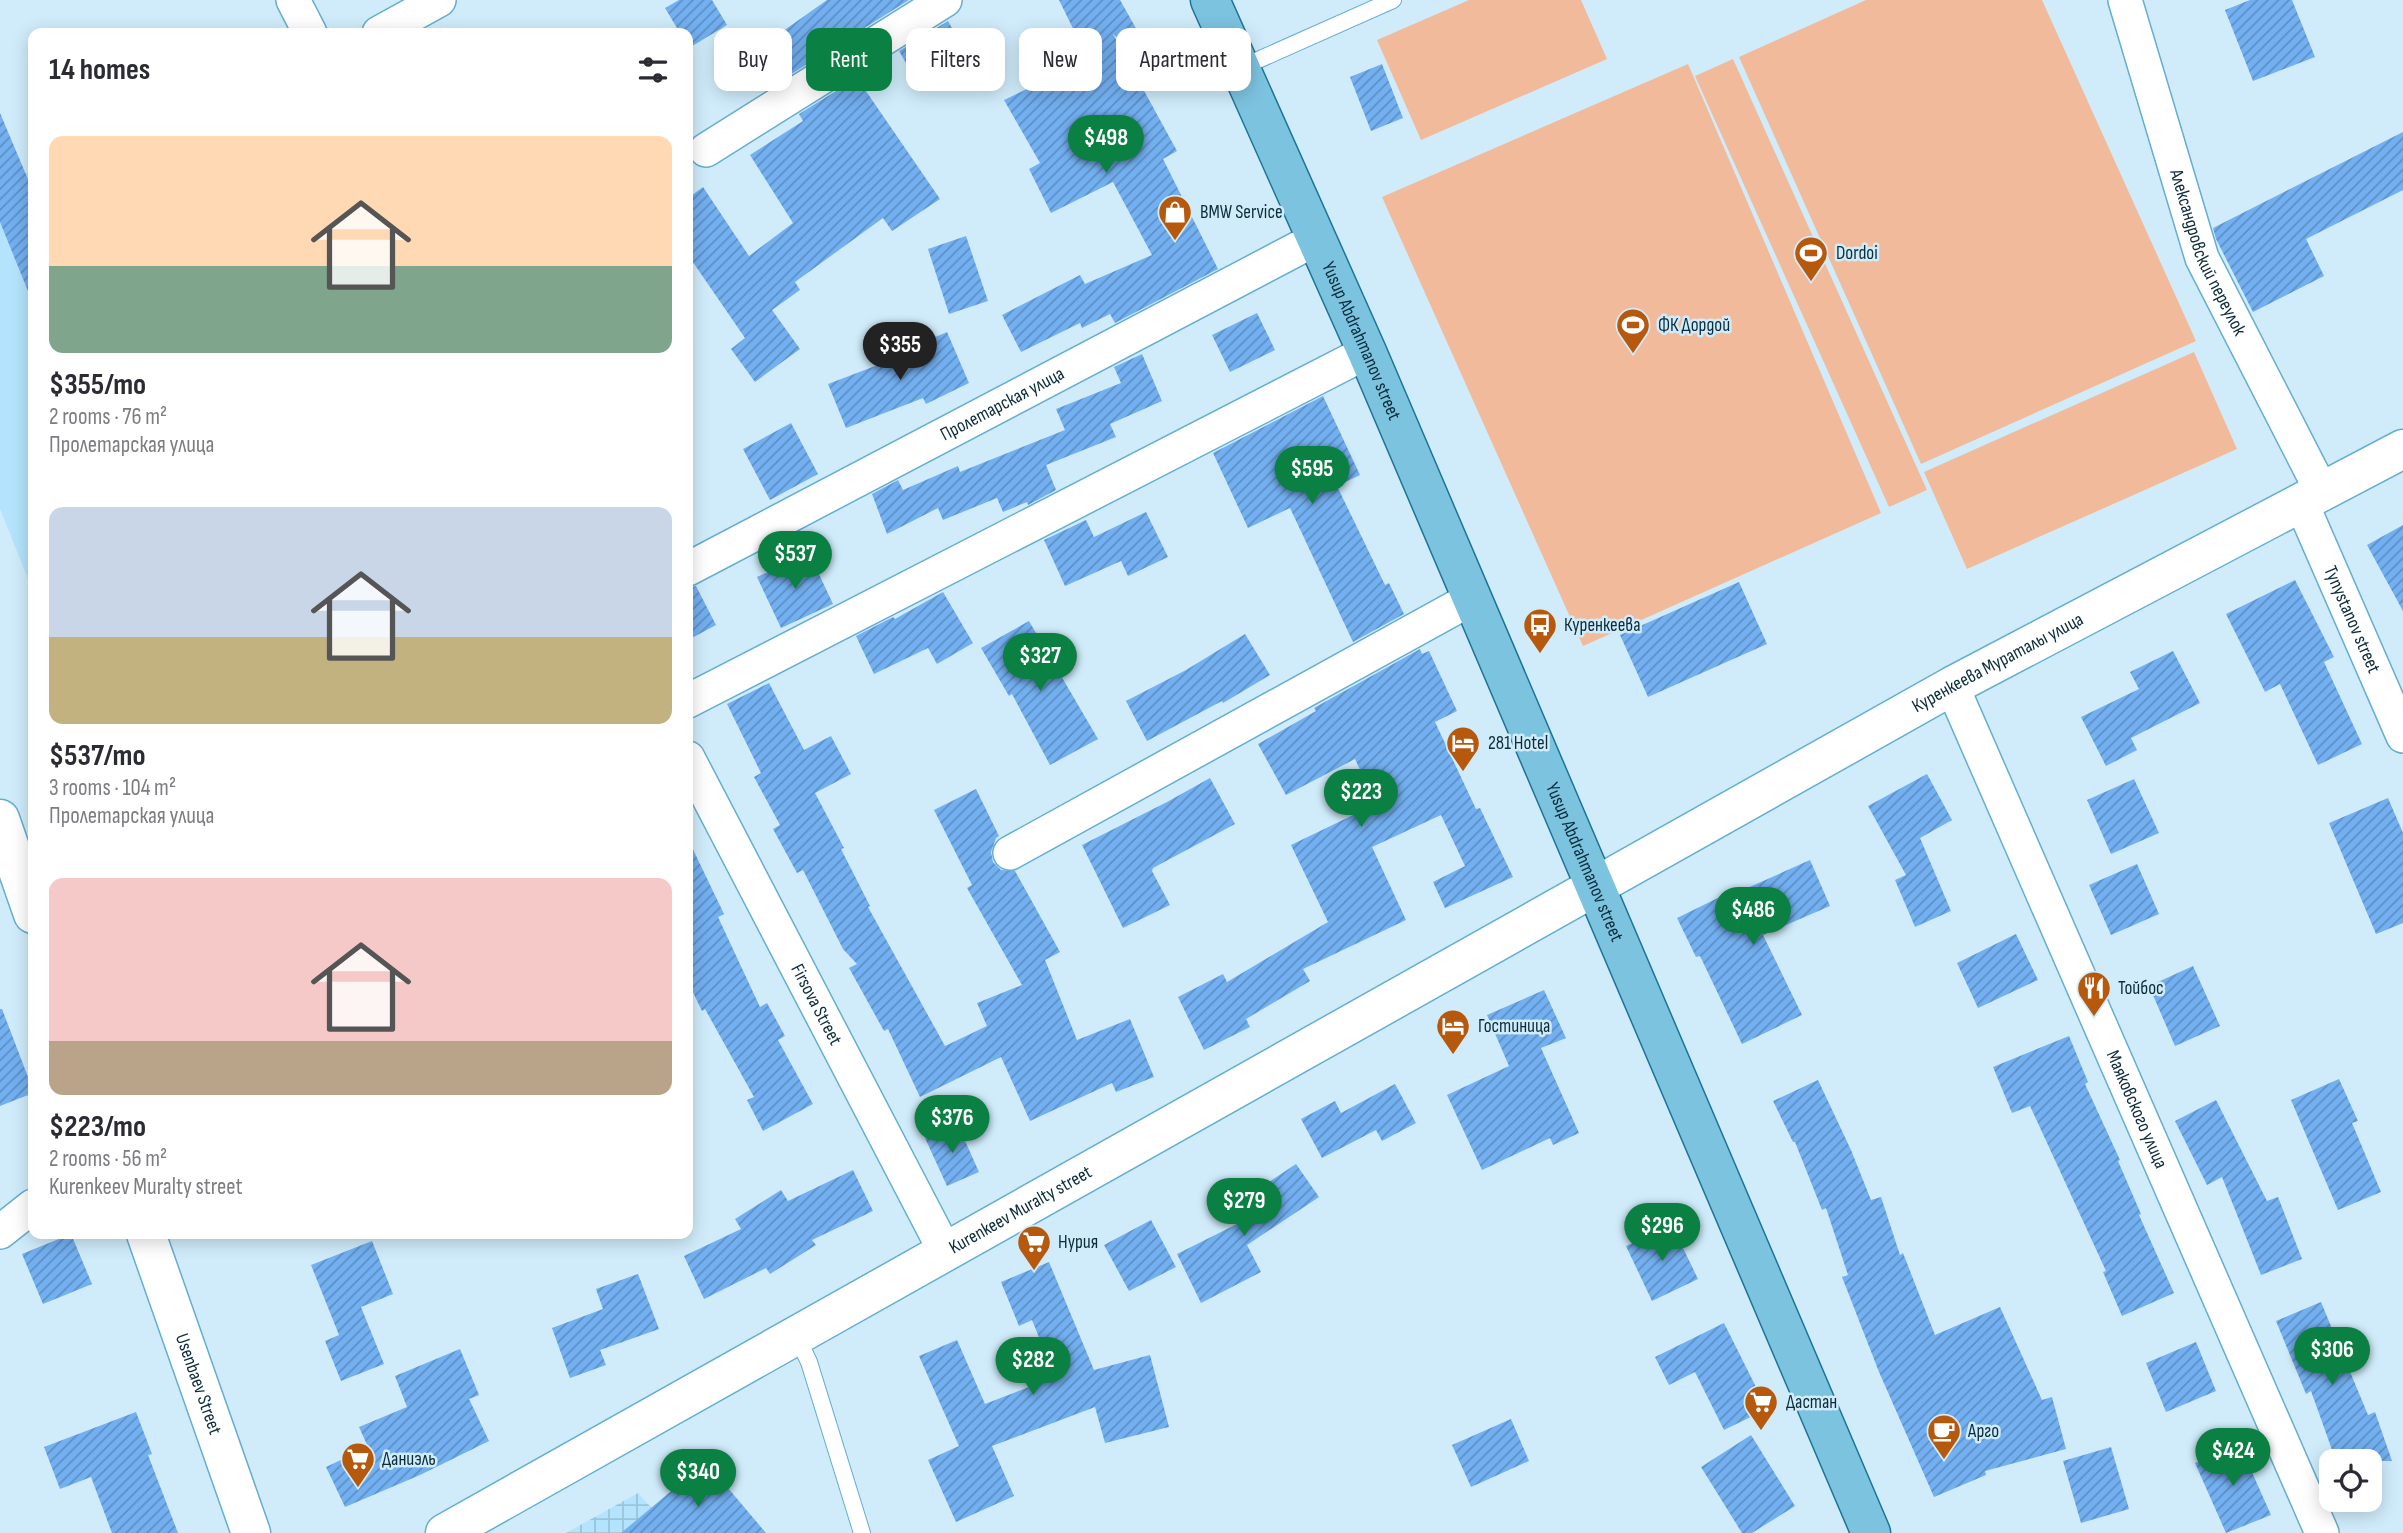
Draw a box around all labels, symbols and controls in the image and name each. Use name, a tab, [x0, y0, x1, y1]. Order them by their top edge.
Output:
chip: Buy	[714, 28, 792, 91]
chip: Rent	[806, 28, 892, 91]
chip: Filters	[906, 28, 1005, 91]
chip: New	[1019, 28, 1102, 91]
chip: Apartment	[1116, 28, 1251, 91]
icon: filters	[634, 51, 672, 89]
text: 14 homes	[49, 52, 150, 88]
pin: $498	[1065, 116, 1147, 175]
text: $498	[1084, 124, 1128, 152]
street label: Александровский переулок	[2164, 165, 2252, 340]
icon: home	[298, 182, 424, 308]
shop icon: BMW Service	[1156, 193, 1194, 242]
place label: BMW Service	[1200, 201, 1283, 224]
sports icon: Dordoi	[1792, 234, 1830, 283]
place label: Dordoi	[1836, 242, 1878, 265]
street label: Yusup Abdrahmanov street	[1317, 258, 1406, 424]
sports icon: ФК Дордой	[1614, 306, 1652, 355]
place label: ФК Дордой	[1658, 314, 1730, 337]
pin: $355	[859, 322, 941, 382]
text: $355	[879, 331, 921, 359]
street label: Пролетарская улица	[936, 362, 1068, 446]
text: $355/mo	[49, 367, 146, 403]
text: 2 rooms · 76 m²	[49, 403, 167, 431]
text: Пролетарская улица	[49, 431, 214, 459]
pin: $595	[1271, 447, 1353, 506]
text: $595	[1291, 455, 1333, 483]
pin: $537	[754, 532, 836, 591]
text: $537	[774, 540, 816, 568]
icon: home	[298, 553, 424, 679]
street label: Tynystanov street	[2319, 562, 2386, 677]
bus stop icon: Куренкеева	[1521, 606, 1559, 655]
street label: Куренкеева Мураталы улица	[1908, 608, 2087, 718]
place label: Куренкеева	[1564, 614, 1641, 637]
pin: $327	[999, 634, 1081, 693]
text: $327	[1019, 642, 1061, 670]
hotel icon: 281 Hotel	[1444, 724, 1482, 773]
place label: 281 Hotel	[1488, 732, 1548, 755]
text: $537/mo	[49, 738, 146, 774]
pin: $223	[1320, 770, 1402, 829]
text: 3 rooms · 104 m²	[49, 774, 176, 802]
text: $223	[1340, 778, 1382, 806]
street label: Yusup Abdrahmanov street	[1541, 779, 1629, 945]
text: Пролетарская улица	[49, 802, 214, 830]
pin: $486	[1712, 888, 1794, 947]
text: $486	[1731, 896, 1775, 924]
icon: home	[298, 924, 424, 1050]
street label: Firsova Street	[786, 960, 847, 1049]
restaurant icon: Тойбос	[2075, 969, 2113, 1018]
place label: Тойбос	[2118, 977, 2164, 1000]
hotel icon: Гостиница	[1434, 1007, 1472, 1056]
place label: Гостиница	[1478, 1015, 1550, 1038]
street label: Маяковского улица	[2101, 1047, 2173, 1172]
pin: $376	[911, 1096, 993, 1155]
text: $376	[931, 1104, 973, 1132]
text: $223/mo	[49, 1109, 146, 1145]
text: 2 rooms · 56 m²	[49, 1145, 167, 1173]
street label: Kurenkeev Muralty street	[945, 1160, 1096, 1259]
text: Kurenkeev Muralty street	[49, 1173, 243, 1201]
pin: $279	[1203, 1178, 1285, 1238]
text: $279	[1223, 1187, 1265, 1215]
pin: $296	[1621, 1204, 1703, 1263]
text: $296	[1640, 1212, 1684, 1240]
supermarket icon: Нурия	[1015, 1223, 1053, 1272]
place label: Нурия	[1058, 1231, 1098, 1254]
pin: $306	[2291, 1328, 2373, 1387]
street label: Usenbaev Street	[170, 1331, 227, 1438]
text: $306	[2310, 1336, 2354, 1364]
pin: $282	[992, 1338, 1074, 1397]
text: $282	[1012, 1346, 1054, 1374]
supermarket icon: Дастан	[1742, 1383, 1780, 1432]
place label: Дастан	[1786, 1391, 1837, 1414]
cafe icon: Арго	[1925, 1412, 1963, 1461]
place label: Арго	[1967, 1420, 1999, 1443]
pin: $424	[2192, 1428, 2274, 1488]
text: $424	[2211, 1437, 2255, 1465]
supermarket icon: Даниэль	[339, 1440, 377, 1489]
place label: Даниэль	[382, 1448, 436, 1471]
map controls	[2319, 1449, 2382, 1512]
button: locate	[2319, 1449, 2382, 1512]
pin: $340	[657, 1450, 739, 1509]
text: $340	[676, 1458, 720, 1486]

